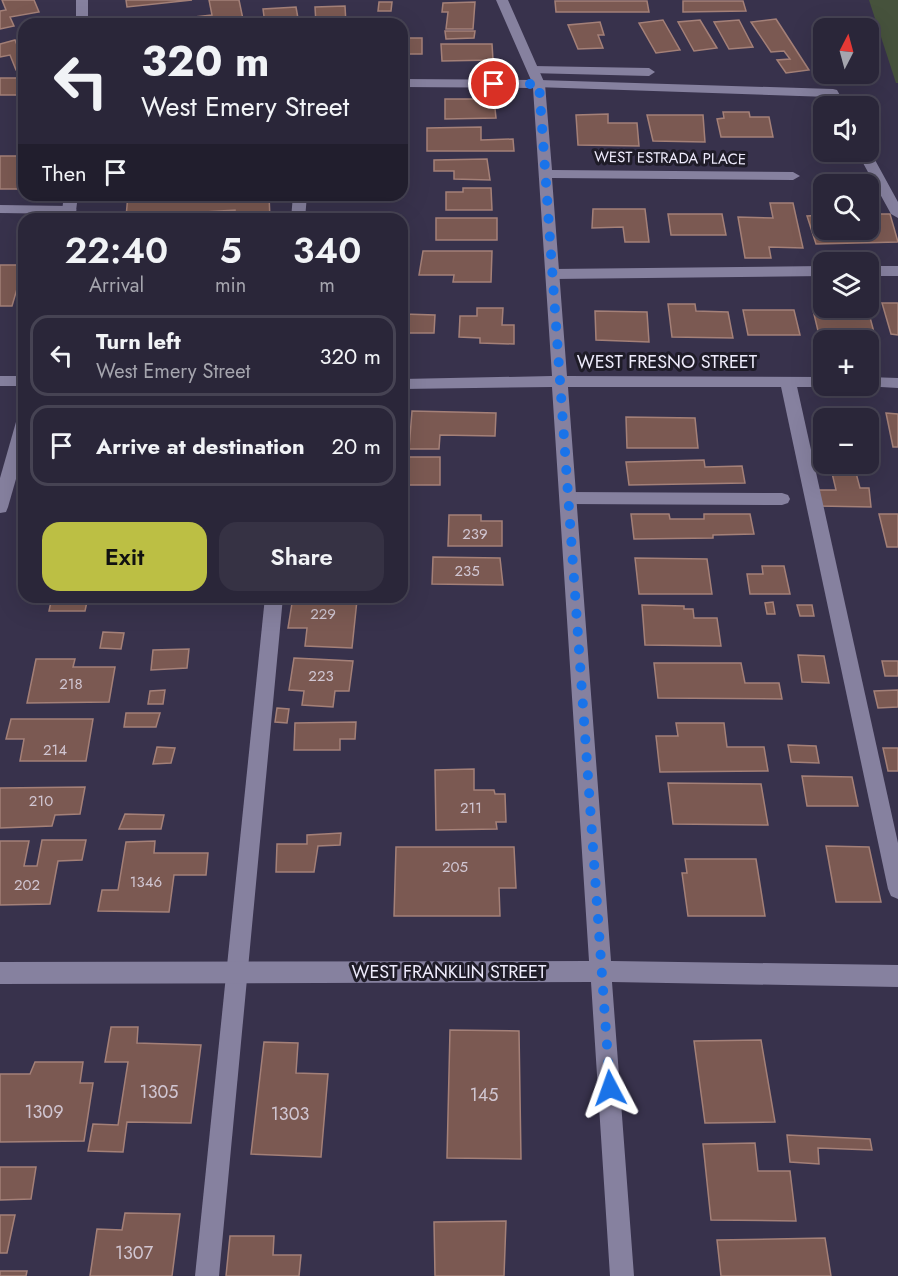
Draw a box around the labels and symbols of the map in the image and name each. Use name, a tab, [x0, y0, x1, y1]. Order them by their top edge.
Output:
north arrow	[813, 18, 879, 84]
pin	[468, 58, 519, 109]
street label: WEST ESTRADA PLACE	[594, 146, 746, 170]
street label: WEST FRESNO STREET	[577, 349, 758, 375]
house number: 239	[462, 523, 488, 545]
house number: 235	[454, 560, 480, 582]
house number: 229	[310, 603, 336, 625]
house number: 223	[308, 665, 334, 687]
house number: 218	[59, 673, 83, 695]
house number: 214	[43, 739, 67, 761]
house number: 210	[29, 790, 53, 812]
house number: 211	[460, 797, 482, 819]
house number: 205	[442, 856, 468, 878]
house number: 1346	[130, 871, 162, 893]
house number: 202	[14, 874, 40, 896]
street label: WEST FRANKLIN STREET	[352, 959, 547, 985]
position arrow	[578, 1056, 642, 1120]
house number: 1305	[140, 1079, 178, 1105]
house number: 145	[470, 1082, 498, 1108]
house number: 1309	[24, 1099, 64, 1125]
house number: 1303	[271, 1101, 309, 1127]
house number: 1307	[115, 1240, 154, 1266]

